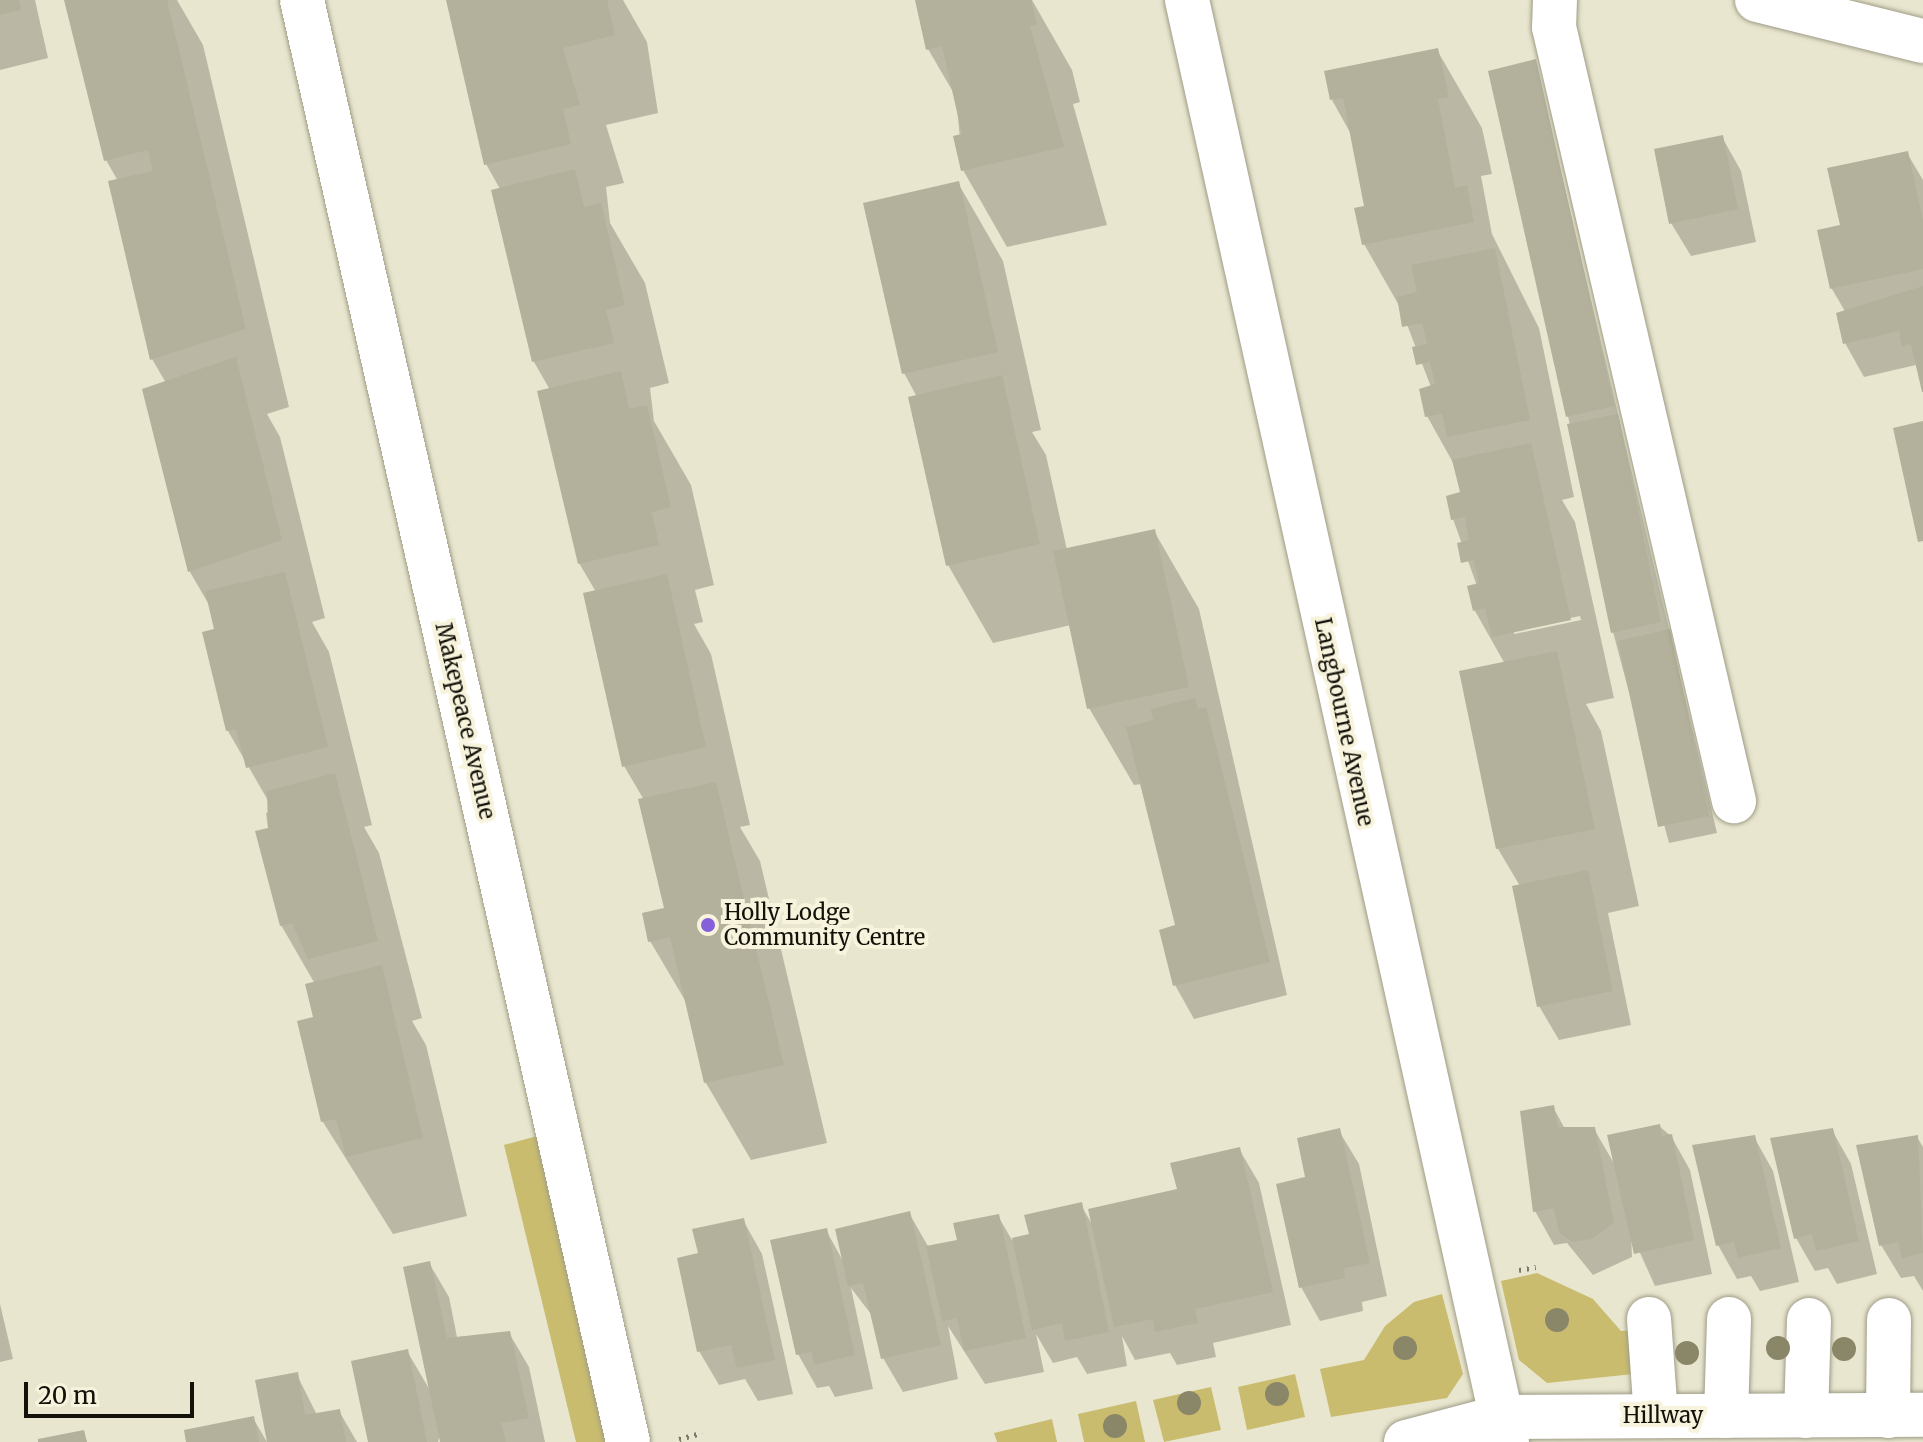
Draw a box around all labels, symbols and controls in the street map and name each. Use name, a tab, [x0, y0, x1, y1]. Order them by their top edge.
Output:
street label: Langbourne Avenue	[1309, 615, 1379, 829]
street label: Makepeace Avenue	[430, 620, 500, 822]
place label: Holly Lodge Community Centre	[724, 899, 925, 950]
marker: Holly Lodge Community Centre	[699, 916, 717, 934]
scale bar	[28, 1366, 198, 1416]
text: 20 m	[38, 1380, 97, 1411]
street label: Hillway	[1623, 1403, 1703, 1429]

